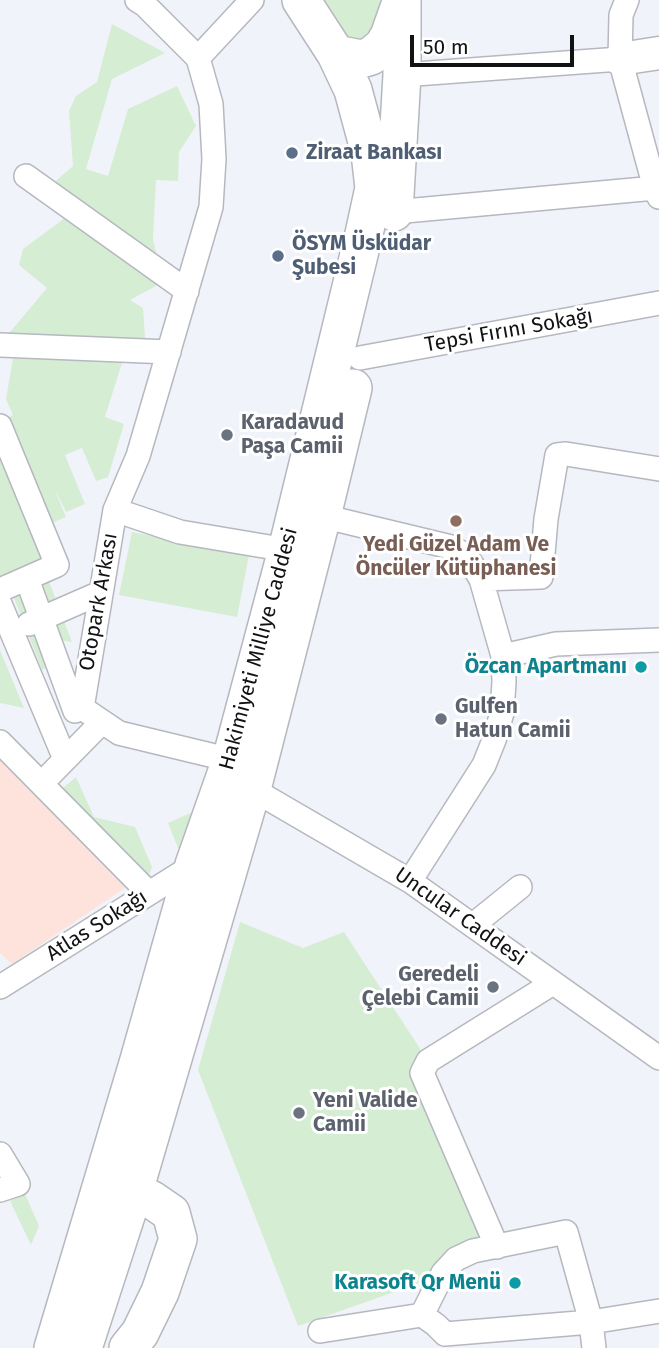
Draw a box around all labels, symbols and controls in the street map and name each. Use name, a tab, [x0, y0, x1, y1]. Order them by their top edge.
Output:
scale bar	[414, 21, 578, 65]
text: 50 m	[423, 34, 469, 60]
place label: Ziraat Bankası	[306, 140, 442, 166]
marker: Ziraat Bankası	[284, 145, 300, 161]
place label: ÖSYM Üsküdar Şubesi	[292, 231, 431, 281]
marker: ÖSYM Üsküdar Şubesi	[270, 248, 286, 264]
street label: Tepsi Fırını Sokağı	[423, 304, 595, 358]
place label: Karadavud Paşa Camii	[241, 410, 344, 460]
marker: Karadavud Paşa Camii	[219, 427, 235, 443]
marker: Yedi Güzel Adam Ve Öncüler Kütüphanesi	[448, 513, 464, 529]
street label: Hakimiyeti Milliye Caddesi	[214, 525, 304, 773]
street label: Otopark Arkası	[74, 531, 124, 673]
place label: Yedi Güzel Adam Ve Öncüler Kütüphanesi	[356, 532, 556, 582]
place label: Özcan Apartmanı	[465, 654, 627, 680]
marker: Özcan Apartmanı	[633, 659, 649, 675]
place label: Gulfen Hatun Camii	[455, 694, 571, 744]
marker: Gulfen Hatun Camii	[433, 711, 449, 727]
street label: Uncular Caddesi	[389, 862, 531, 972]
street label: Atlas Sokağı	[42, 885, 152, 967]
place label: Geredeli Çelebi Camii	[362, 962, 479, 1012]
marker: Geredeli Çelebi Camii	[485, 979, 501, 995]
place label: Yeni Valide Camii	[313, 1088, 417, 1138]
marker: Yeni Valide Camii	[291, 1105, 307, 1121]
place label: Karasoft Qr Menü	[334, 1270, 501, 1296]
marker: Karasoft Qr Menü	[507, 1275, 523, 1291]

